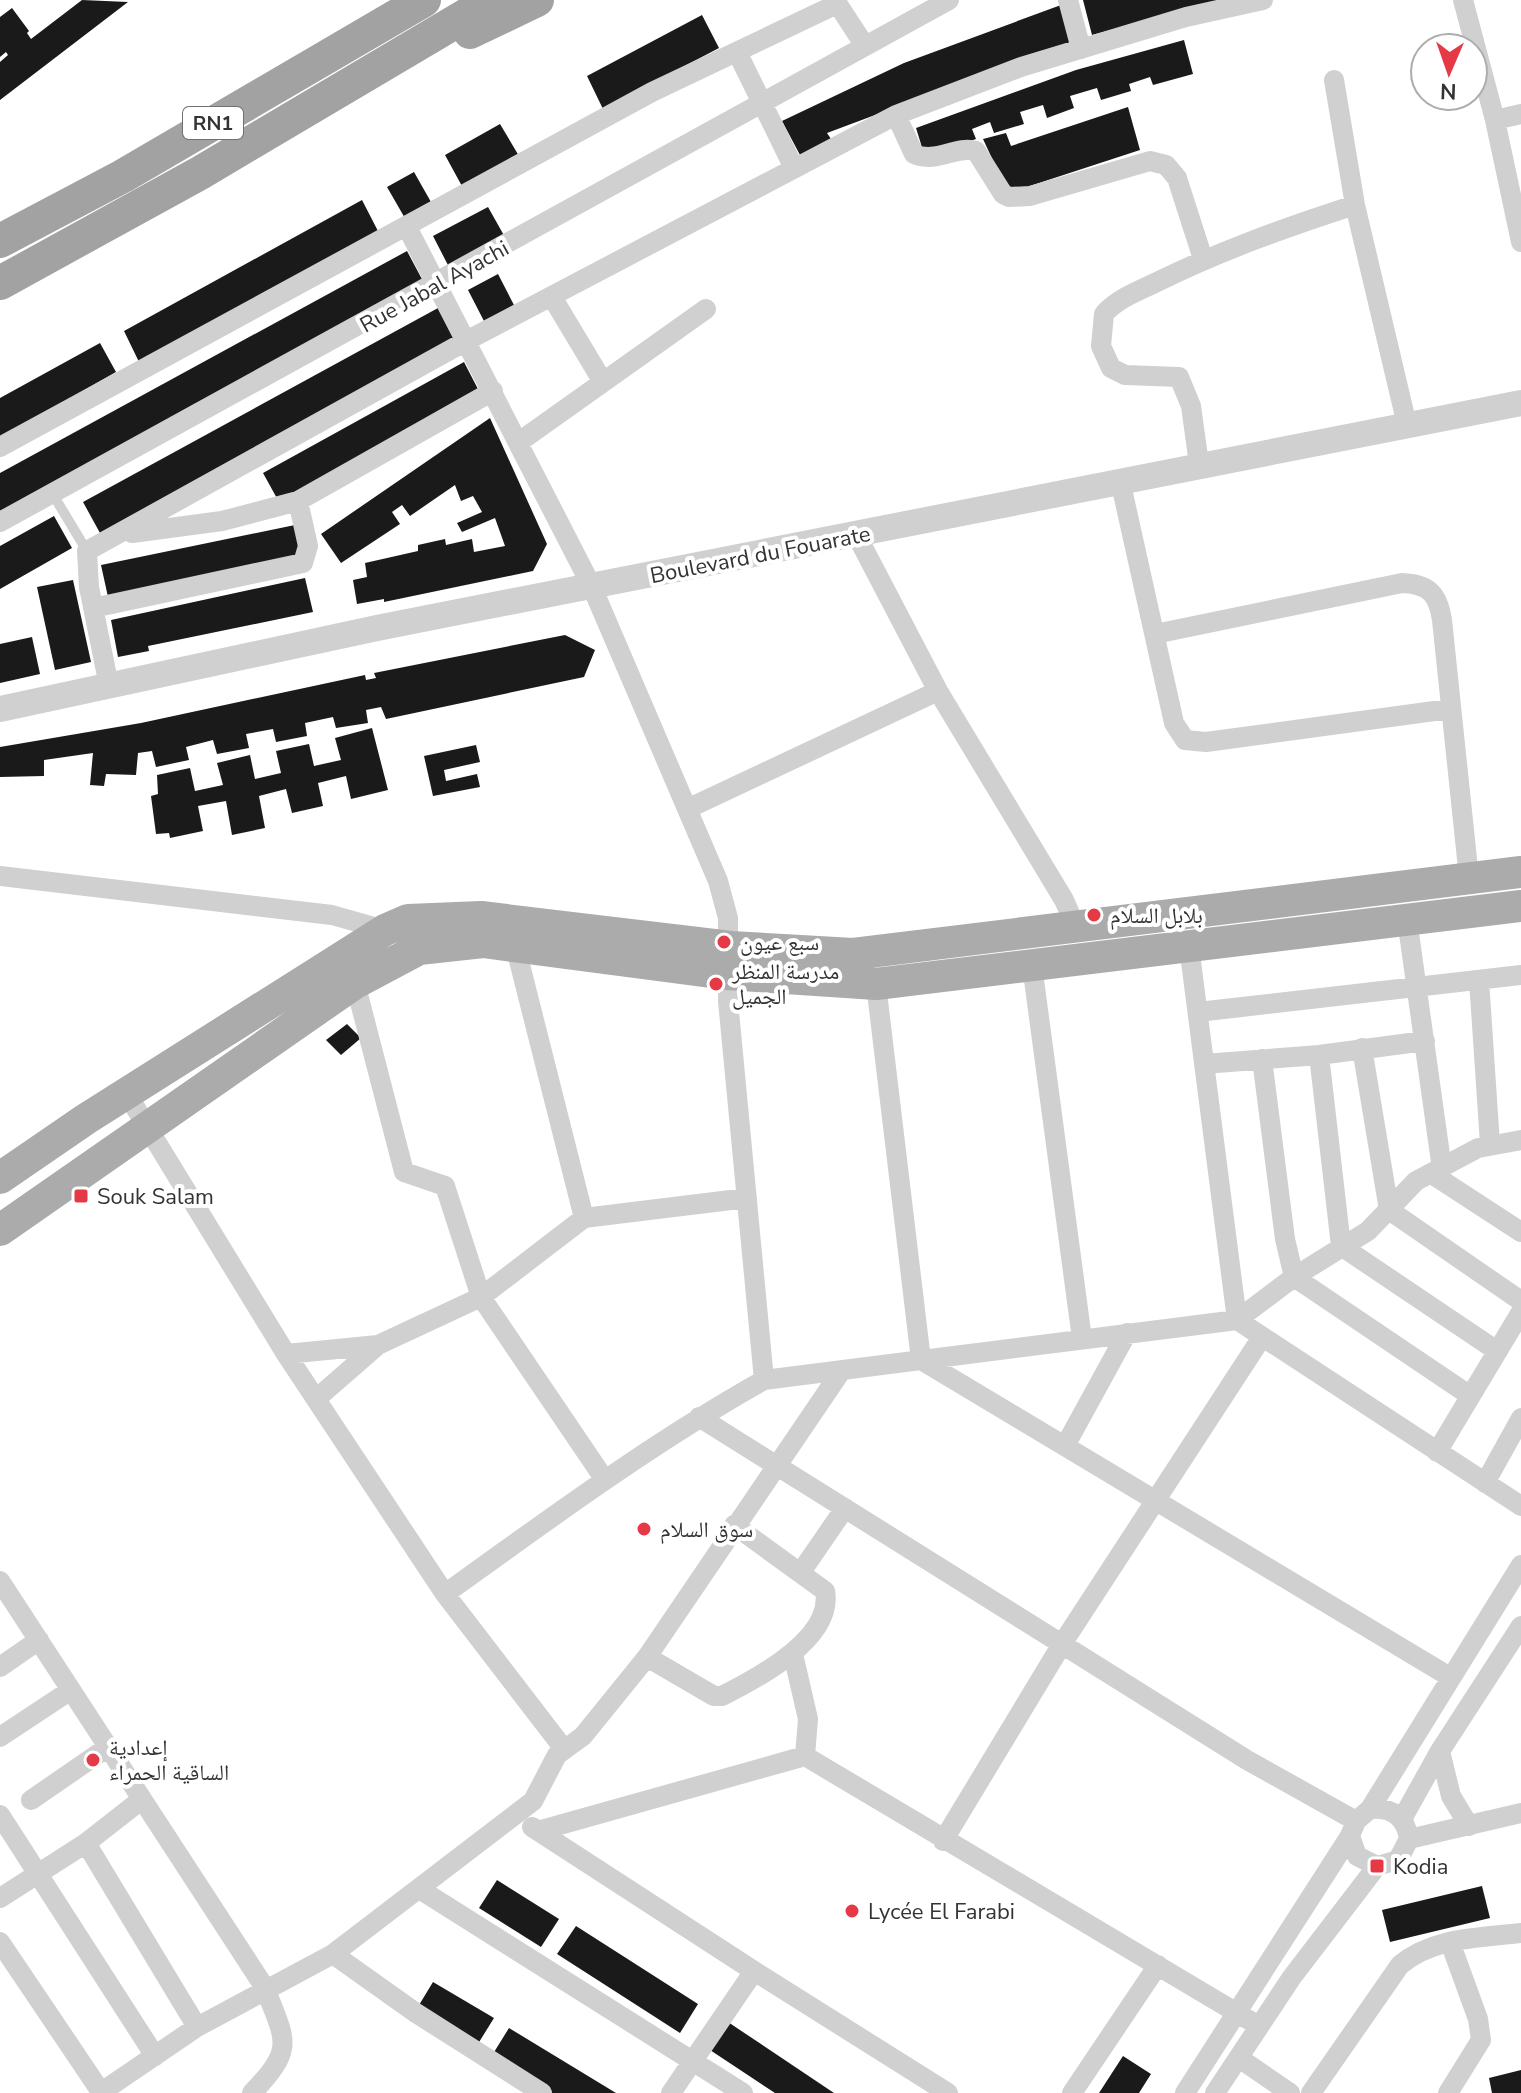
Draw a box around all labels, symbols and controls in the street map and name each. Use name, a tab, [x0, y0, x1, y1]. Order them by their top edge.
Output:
north arrow	[1409, 32, 1489, 112]
text: N	[1440, 76, 1457, 106]
road number: RN1	[183, 107, 243, 139]
street label: Rue Jabal Ayachi	[355, 234, 514, 340]
street label: Boulevard du Fouarate	[647, 519, 873, 591]
place label: بلابل السلام	[1110, 901, 1203, 931]
marker: بلابل السلام	[1085, 906, 1103, 924]
place label: سبع عيون	[740, 928, 819, 958]
marker: سبع عيون	[715, 933, 733, 951]
place label: مدرسة المنظر الجميل	[731, 957, 839, 1012]
marker: مدرسة المنظر الجميل	[707, 975, 725, 993]
place label: Souk Salam	[97, 1182, 214, 1212]
marker: Souk Salam	[72, 1187, 90, 1205]
place label: سوق السلام	[660, 1515, 753, 1545]
marker: سوق السلام	[635, 1520, 653, 1538]
place label: إعدادية الساقية الحمراء	[109, 1733, 229, 1788]
marker: إعدادية الساقية الحمراء	[84, 1751, 102, 1769]
place label: Kodia	[1393, 1852, 1448, 1882]
marker: Kodia	[1368, 1857, 1386, 1875]
place label: Lycée El Farabi	[868, 1897, 1015, 1927]
marker: Lycée El Farabi	[843, 1902, 861, 1920]

